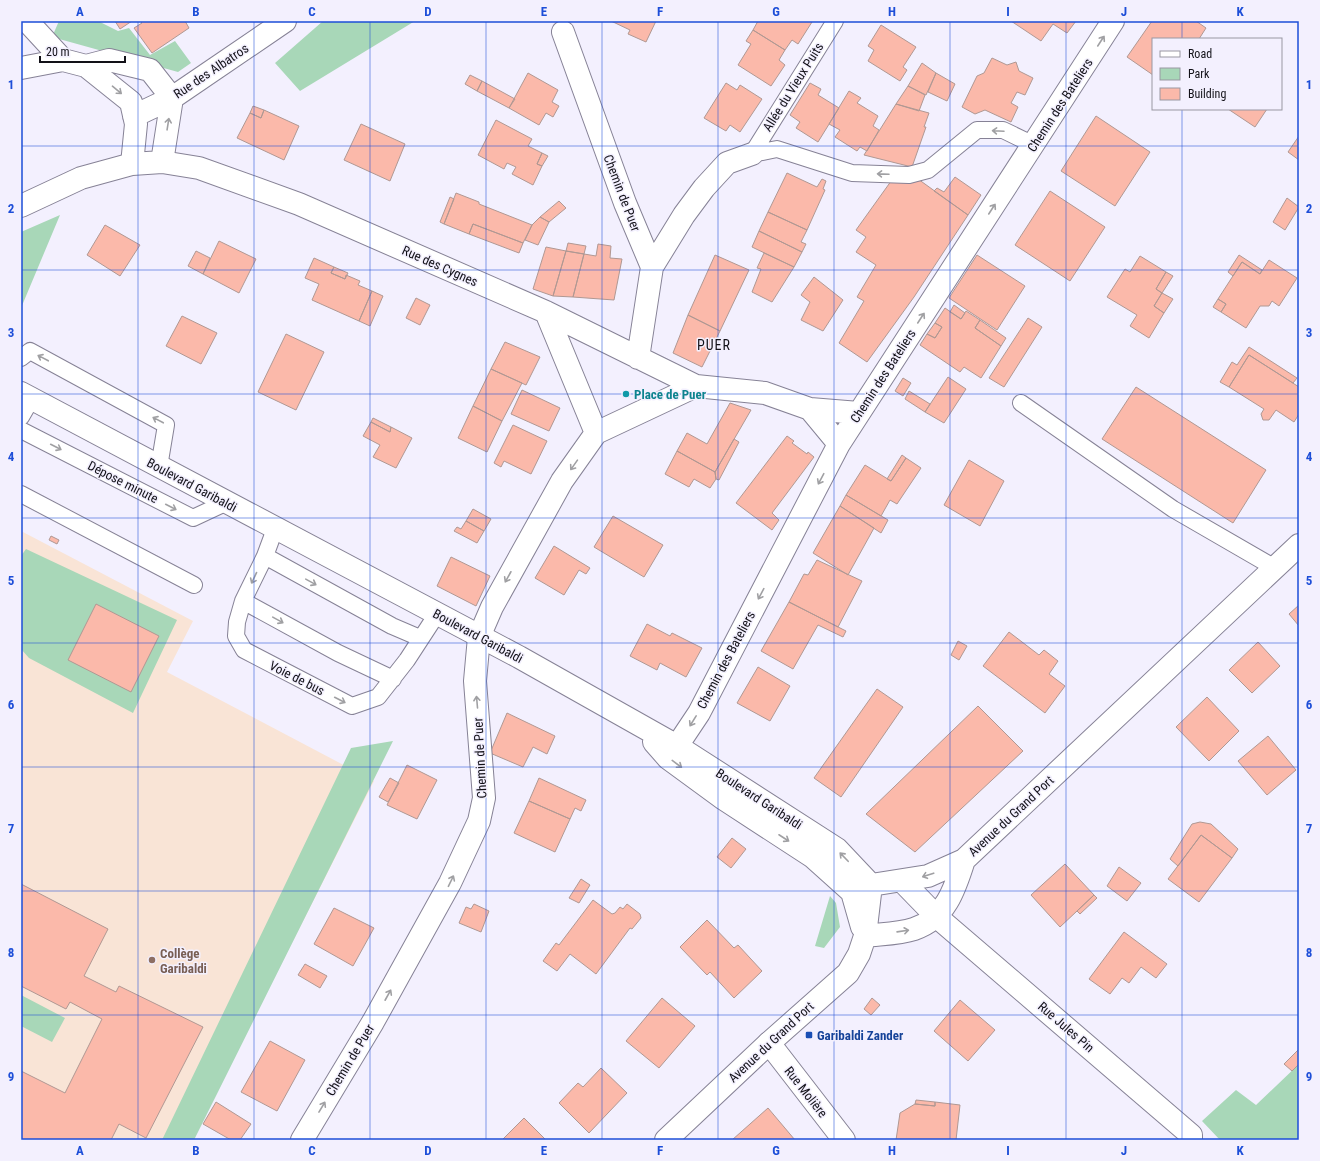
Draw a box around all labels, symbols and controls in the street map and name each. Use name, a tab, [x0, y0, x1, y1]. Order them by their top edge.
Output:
text: A	[76, 4, 84, 19]
text: B	[192, 4, 200, 19]
text: C	[308, 4, 316, 19]
text: D	[424, 4, 432, 19]
text: E	[541, 4, 548, 19]
text: F	[657, 4, 663, 19]
text: G	[772, 4, 780, 19]
text: H	[888, 4, 896, 19]
text: I	[1006, 4, 1010, 19]
text: J	[1121, 4, 1127, 19]
text: K	[1236, 4, 1244, 19]
one-way arrow	[1097, 35, 1105, 47]
scale bar	[40, 38, 125, 64]
legend	[1152, 38, 1282, 110]
street label: Rue des Albatros	[171, 40, 251, 102]
street label: Allée du Vieux Puits	[760, 40, 826, 134]
text: 20 m	[46, 45, 70, 59]
text: Road	[1188, 47, 1212, 61]
street label: Chemin des Bateliers	[1024, 55, 1096, 155]
text: Park	[1188, 67, 1210, 81]
text: 1	[8, 77, 14, 92]
text: 1	[1306, 77, 1312, 92]
one-way arrow	[111, 86, 122, 95]
text: Building	[1188, 87, 1226, 101]
one-way arrow	[164, 118, 172, 131]
one-way arrow	[992, 127, 1005, 134]
street label: Chemin de Puer	[601, 153, 644, 233]
one-way arrow	[877, 170, 890, 178]
text: 2	[8, 201, 15, 216]
text: 2	[1306, 201, 1313, 216]
one-way arrow	[988, 204, 996, 215]
street label: Rue des Cygnes	[400, 243, 480, 289]
one-way arrow	[917, 312, 925, 323]
text: 3	[8, 325, 14, 340]
text: 3	[1306, 325, 1312, 340]
street label: Chemin des Bateliers	[847, 326, 919, 426]
district label: PUER	[697, 337, 731, 353]
one-way arrow	[37, 354, 49, 362]
place label: Place de Puer	[634, 387, 707, 402]
marker: Place de Puer	[621, 389, 631, 399]
one-way arrow	[152, 416, 164, 423]
one-way arrow	[49, 444, 61, 452]
text: 4	[8, 449, 15, 464]
text: 4	[1306, 449, 1313, 464]
street label: Boulevard Garibaldi	[144, 455, 240, 515]
street label: Dépose minute	[85, 458, 161, 506]
one-way arrow	[570, 459, 578, 470]
one-way arrow	[817, 473, 824, 485]
one-way arrow	[165, 504, 177, 511]
one-way arrow	[504, 571, 512, 583]
one-way arrow	[250, 572, 257, 584]
text: 5	[8, 573, 15, 588]
text: 5	[1306, 573, 1313, 588]
one-way arrow	[305, 578, 317, 586]
one-way arrow	[756, 588, 764, 600]
street label: Boulevard Garibaldi	[430, 606, 526, 666]
street label: Chemin des Bateliers	[694, 609, 758, 711]
one-way arrow	[272, 617, 284, 624]
street label: Voie de bus	[267, 658, 327, 698]
one-way arrow	[473, 696, 480, 709]
text: 6	[8, 697, 15, 712]
one-way arrow	[334, 697, 346, 704]
text: 6	[1306, 697, 1313, 712]
one-way arrow	[689, 715, 697, 727]
street label: Chemin de Puer	[470, 717, 490, 799]
one-way arrow	[671, 760, 682, 769]
street label: Boulevard Garibaldi	[713, 766, 805, 832]
street label: Avenue du Grand Port	[965, 772, 1057, 859]
text: 7	[8, 821, 15, 836]
text: 7	[1306, 821, 1313, 836]
one-way arrow	[778, 834, 789, 842]
one-way arrow	[839, 852, 849, 862]
one-way arrow	[922, 872, 935, 879]
one-way arrow	[448, 875, 455, 887]
one-way arrow	[896, 927, 909, 935]
text: 8	[8, 945, 14, 960]
text: 8	[1306, 945, 1312, 960]
place label: Collège Garibaldi	[160, 946, 207, 976]
marker: Collège Garibaldi	[147, 955, 157, 965]
one-way arrow	[385, 989, 392, 1001]
street label: Avenue du Grand Port	[725, 998, 817, 1085]
street label: Rue Jules Pin	[1035, 999, 1097, 1055]
street label: Chemin de Puer	[323, 1021, 377, 1099]
place label: Garibaldi Zander	[817, 1028, 904, 1043]
marker: Garibaldi Zander	[804, 1030, 814, 1040]
street label: Rue Molière	[781, 1064, 831, 1120]
text: 9	[8, 1069, 14, 1084]
text: 9	[1306, 1069, 1312, 1084]
one-way arrow	[318, 1102, 326, 1113]
text: A	[76, 1143, 84, 1158]
text: B	[192, 1143, 200, 1158]
text: C	[308, 1143, 316, 1158]
text: D	[424, 1143, 432, 1158]
text: E	[541, 1143, 548, 1158]
text: F	[657, 1143, 663, 1158]
text: G	[772, 1143, 780, 1158]
text: H	[888, 1143, 896, 1158]
text: I	[1006, 1143, 1010, 1158]
text: J	[1121, 1143, 1127, 1158]
text: K	[1236, 1143, 1244, 1158]

